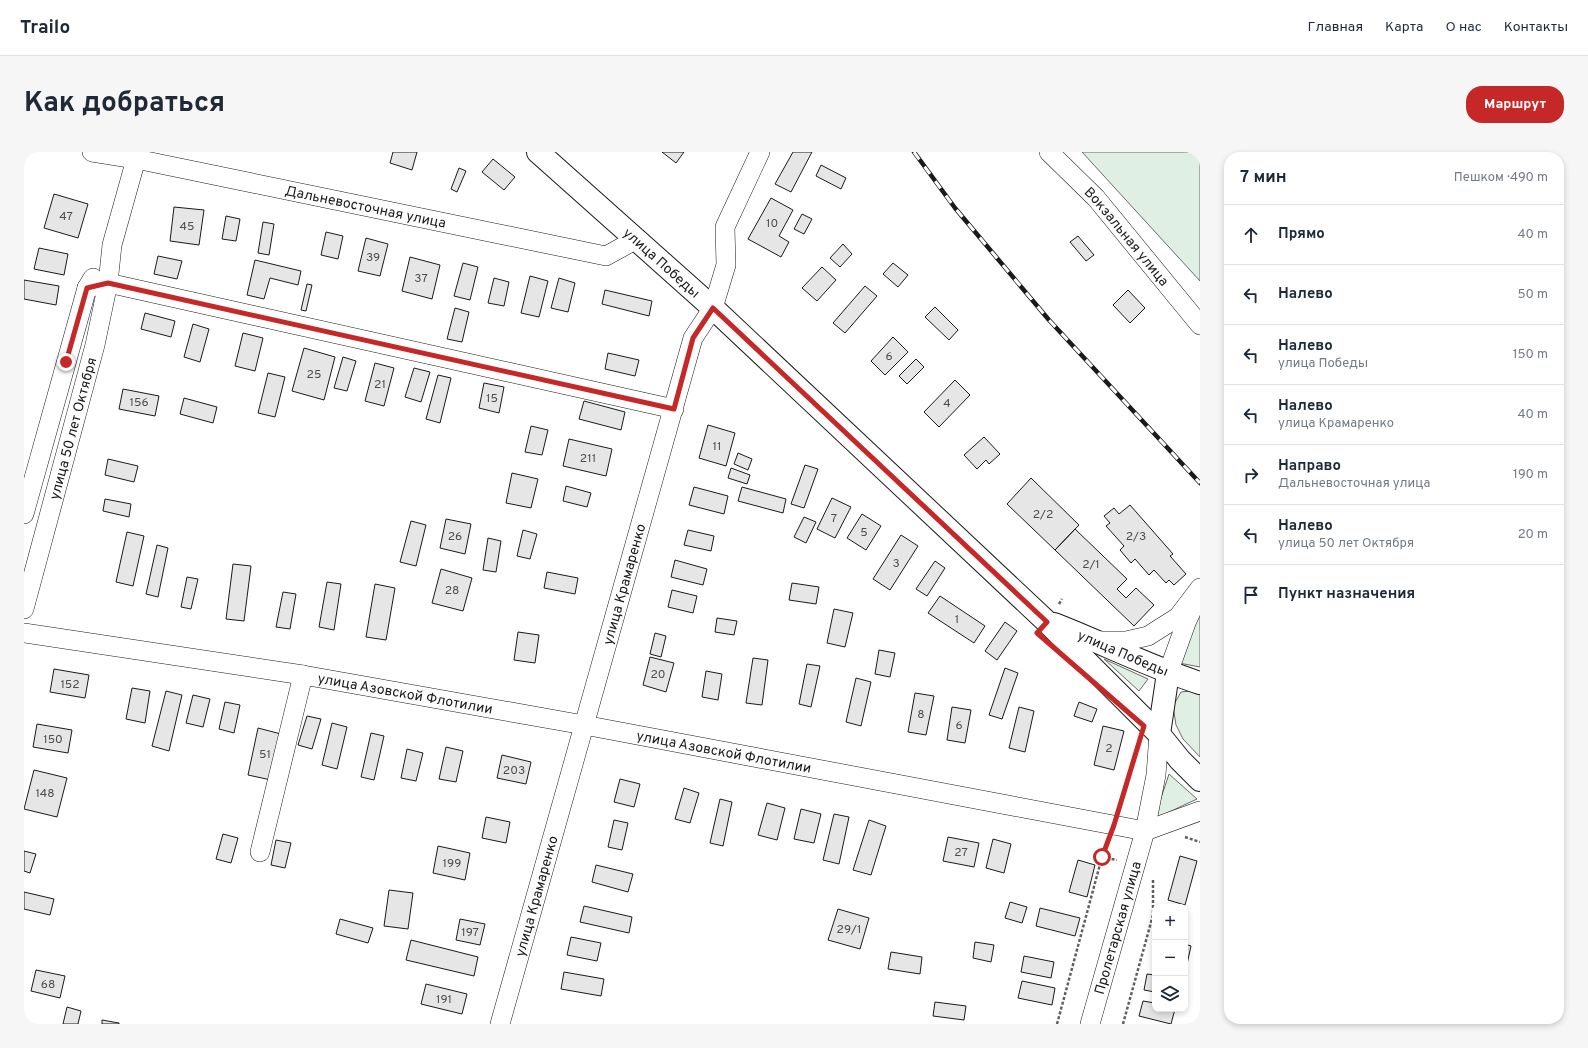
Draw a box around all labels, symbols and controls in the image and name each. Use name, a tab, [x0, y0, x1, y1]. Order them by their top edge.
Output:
text: Trailo	[20, 16, 70, 40]
text: Главная	[1308, 19, 1363, 36]
text: Карта	[1385, 19, 1423, 36]
text: О нас	[1445, 19, 1482, 36]
text: Контакты	[1504, 19, 1568, 36]
text: Как добраться	[24, 86, 225, 122]
button: Маршрут	[1466, 86, 1564, 123]
text: 7 мин	[1240, 167, 1287, 189]
text: Пешком · 490 m	[1454, 170, 1548, 186]
street label: Дальневосточная улица	[283, 183, 447, 233]
street label: Вокзальная улица	[1080, 184, 1172, 290]
house number: 47	[59, 209, 73, 225]
house number: 10	[766, 216, 778, 232]
house number: 45	[180, 219, 194, 235]
icon: ahead	[1240, 224, 1262, 246]
street label: улица Победы	[619, 225, 703, 302]
text: Прямо	[1278, 225, 1325, 244]
text: 40 m	[1518, 227, 1548, 243]
house number: 39	[366, 250, 380, 266]
house number: 37	[414, 271, 428, 287]
icon: left	[1240, 284, 1262, 306]
text: Налево	[1278, 285, 1333, 304]
text: 50 m	[1518, 287, 1548, 303]
text: Налево	[1278, 337, 1333, 356]
icon: left	[1240, 344, 1262, 366]
text: 150 m	[1513, 347, 1548, 363]
house number: 6	[885, 349, 893, 365]
route end	[57, 353, 75, 371]
street label: улица 50 лет Октября	[47, 356, 101, 502]
text: улица Победы	[1278, 356, 1368, 372]
house number: 25	[307, 367, 321, 383]
house number: 21	[374, 377, 386, 393]
house number: 15	[486, 391, 498, 407]
house number: 156	[129, 395, 149, 411]
house number: 4	[943, 396, 951, 412]
text: Налево	[1278, 397, 1333, 416]
icon: left	[1240, 404, 1262, 426]
text: 40 m	[1518, 407, 1548, 423]
text: улица Крамаренко	[1278, 416, 1394, 432]
house number: 11	[713, 439, 721, 455]
house number: 211	[580, 451, 596, 467]
text: Направо	[1278, 457, 1341, 476]
icon: right	[1240, 464, 1262, 486]
text: 190 m	[1513, 467, 1548, 483]
text: Дальневосточная улица	[1278, 476, 1430, 492]
house number: 2/2	[1033, 507, 1053, 523]
house number: 7	[831, 511, 837, 527]
text: Налево	[1278, 517, 1333, 536]
street label: улица Крамаренко	[600, 522, 650, 647]
icon: left	[1240, 524, 1262, 546]
house number: 5	[860, 525, 868, 541]
text: 20 m	[1518, 527, 1548, 543]
house number: 26	[448, 529, 462, 545]
house number: 2/3	[1126, 529, 1146, 545]
text: улица 50 лет Октября	[1278, 536, 1414, 552]
house number: 3	[892, 556, 900, 572]
house number: 2/1	[1082, 557, 1100, 573]
house number: 28	[445, 583, 459, 599]
icon: arrive	[1240, 584, 1262, 606]
text: Пункт назначения	[1278, 585, 1415, 604]
house number: 1	[955, 612, 959, 628]
street label: улица Победы	[1075, 627, 1171, 681]
house number: 20	[650, 667, 666, 683]
street label: улица Азовской Флотилии	[316, 671, 494, 719]
house number: 152	[60, 677, 80, 693]
house number: 8	[917, 707, 925, 723]
house number: 6	[955, 718, 963, 734]
street label: улица Азовской Флотилии	[635, 728, 813, 778]
house number: 150	[43, 732, 63, 748]
house number: 2	[1105, 741, 1113, 757]
house number: 51	[259, 747, 271, 763]
house number: 203	[503, 763, 525, 779]
house number: 148	[35, 786, 55, 802]
street label: улица Крамаренко	[512, 834, 563, 959]
house number: 27	[954, 845, 968, 861]
route start	[1093, 848, 1111, 866]
house number: 199	[443, 856, 461, 872]
street label: Пролетарская улица	[1092, 860, 1146, 997]
map controls	[1152, 904, 1188, 1012]
button: +	[1152, 904, 1188, 940]
house number: 29/1	[837, 922, 861, 938]
house number: 197	[461, 925, 479, 941]
button: −	[1152, 940, 1188, 976]
button: layers	[1152, 976, 1188, 1012]
house number: 68	[41, 977, 55, 993]
house number: 191	[436, 992, 452, 1008]

